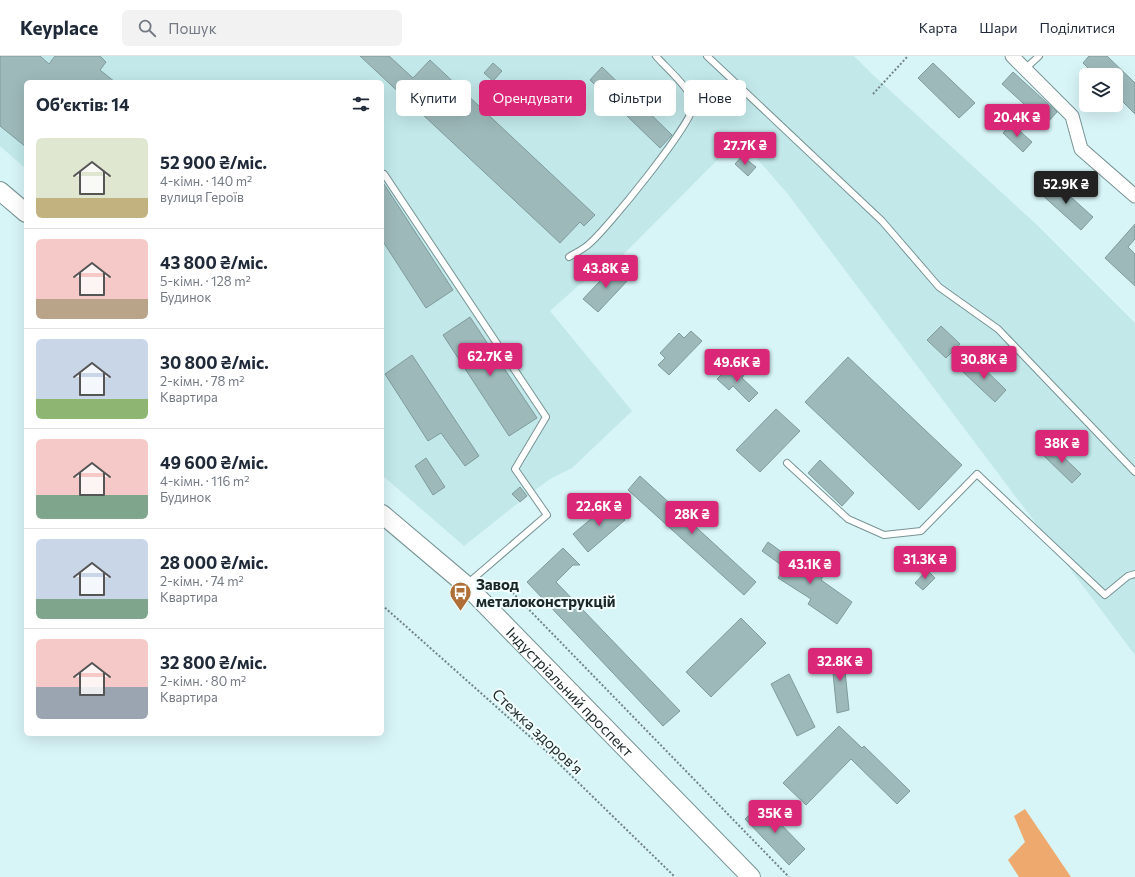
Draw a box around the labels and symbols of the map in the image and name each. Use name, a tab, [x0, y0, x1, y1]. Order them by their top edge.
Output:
pin: 20.4K ₴	[980, 104, 1054, 138]
pin: 27.7K ₴	[708, 132, 782, 166]
pin: 52.9K ₴	[1029, 171, 1103, 205]
pin: 43.8K ₴	[569, 255, 643, 289]
pin: 62.7K ₴	[453, 343, 527, 377]
pin: 30.8K ₴	[947, 346, 1021, 380]
pin: 49.6K ₴	[700, 349, 774, 383]
pin: 38K ₴	[1034, 430, 1090, 464]
pin: 22.6K ₴	[562, 493, 636, 527]
pin: 28K ₴	[664, 501, 720, 535]
pin: 31.3K ₴	[888, 546, 962, 580]
pin: 43.1K ₴	[773, 551, 847, 585]
place label: Завод металоконструкцій	[476, 575, 616, 610]
bus stop icon: Завод металоконструкцій	[447, 580, 473, 613]
street label: Індустріальний проспект	[503, 623, 637, 760]
pin: 32.8K ₴	[803, 648, 877, 682]
street label: Стежка здоров'я	[489, 684, 587, 778]
pin: 35K ₴	[747, 800, 803, 834]

